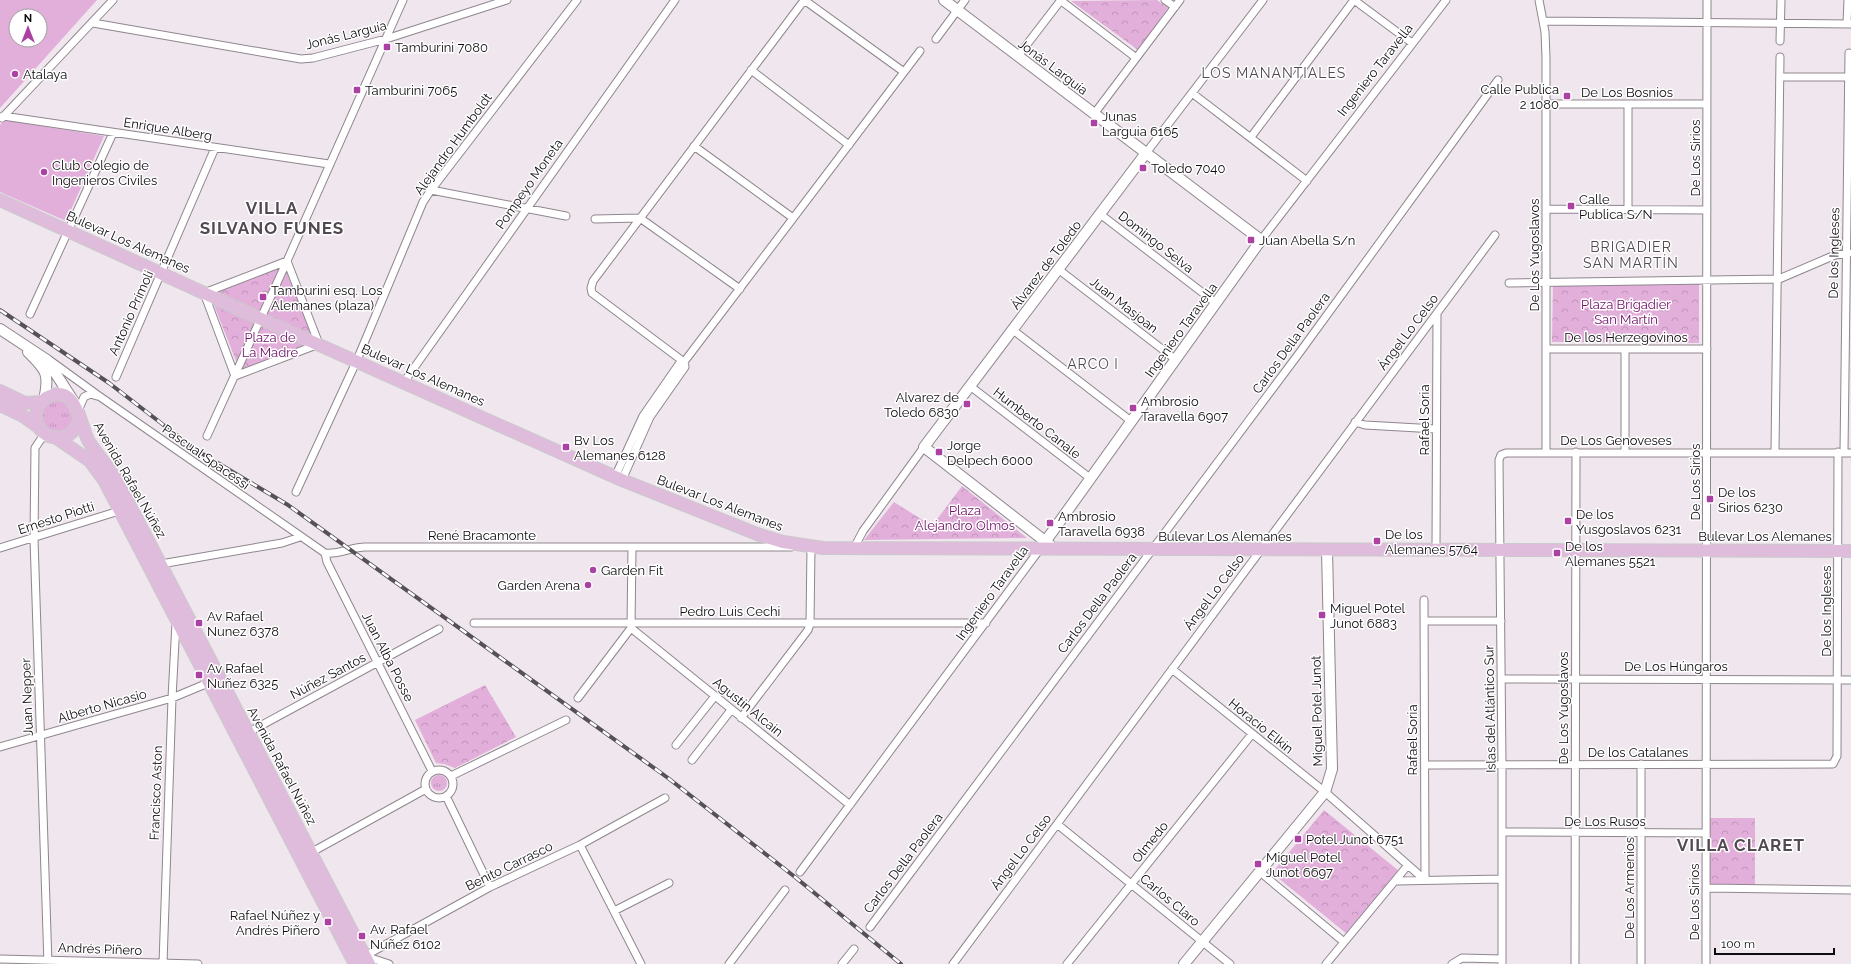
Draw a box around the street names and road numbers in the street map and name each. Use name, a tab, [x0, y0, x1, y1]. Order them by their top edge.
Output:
street label: Jonás Larguía	[304, 18, 388, 52]
street label: Ingeniero Taravella	[1334, 21, 1416, 119]
street label: Jonás Larguía	[1015, 36, 1091, 98]
street label: De Los Bosnios	[1581, 85, 1673, 100]
street label: Alejandro Humboldt	[411, 90, 495, 198]
street label: Enrique Alberg	[123, 115, 213, 143]
street label: De Los Sirios	[1688, 119, 1703, 197]
street label: Pompeyo Moneta	[492, 136, 566, 232]
street label: De Los Yugoslavos	[1527, 198, 1542, 312]
street label: De los Ingleses	[1826, 207, 1842, 299]
street label: Bulevar Los Alemanes	[64, 208, 192, 276]
street label: Domingo Selva	[1115, 208, 1197, 276]
street label: Álvarez de Toledo	[1008, 217, 1084, 312]
street label: Antonio Prímoli	[106, 268, 156, 358]
street label: Juan Masjoan	[1087, 274, 1161, 336]
street label: Ingeniero Taravella	[1142, 280, 1220, 380]
street label: Carlos Della Paolera	[1249, 289, 1333, 397]
street label: Ángel Lo Celso	[1375, 291, 1442, 373]
street label: De los Herzegovinos	[1564, 330, 1688, 345]
street label: Bulevar Los Alemanes	[359, 341, 487, 409]
street label: Humberto Canale	[990, 384, 1084, 462]
street label: Rafael Soria	[1417, 385, 1432, 455]
street label: Avenida Rafael Núñez	[91, 419, 169, 541]
street label: Pascual Spacessi	[160, 421, 252, 493]
street label: De Los Genoveses	[1560, 433, 1672, 448]
street label: De Los Sirios	[1688, 443, 1703, 521]
street label: Bulevar Los Alemanes	[655, 472, 785, 534]
street label: Ernesto Piotti	[16, 499, 96, 537]
street label: René Bracamonte	[428, 528, 536, 543]
street label: Bulevar Los Alemanes	[1158, 529, 1292, 544]
street label: Bulevar Los Alemanes	[1698, 529, 1832, 544]
street label: Ingeniero Taravella	[953, 543, 1031, 643]
street label: Carlos Della Paolera	[1054, 550, 1140, 656]
street label: Ángel Lo Celso	[1181, 551, 1248, 633]
street label: De los Ingleses	[1819, 565, 1834, 657]
street label: Pedro Luis Cechi	[680, 604, 780, 619]
street label: Juan Alba Posse	[359, 610, 417, 704]
street label: Islas del Atlántico Sur	[1481, 644, 1499, 773]
street label: Núñez Santos	[288, 650, 368, 702]
street label: De Los Yugoslavos	[1556, 651, 1571, 765]
street label: Miguel Potel Junot	[1309, 655, 1325, 767]
street label: Juan Nepper	[18, 657, 36, 736]
street label: De Los Húngaros	[1624, 659, 1728, 674]
street label: Agustín Alcain	[710, 674, 786, 740]
street label: Alberto Nicasio	[56, 686, 148, 726]
street label: Horacio Elkin	[1226, 695, 1296, 757]
street label: Avenida Rafael Núñez	[244, 704, 320, 828]
street label: Rafael Soria	[1405, 705, 1420, 775]
street label: Francisco Aston	[147, 745, 165, 841]
street label: De los Catalanes	[1588, 745, 1688, 760]
street label: Carlos Della Paolera	[860, 810, 946, 916]
street label: Ángel Lo Celso	[988, 811, 1055, 893]
street label: De Los Rusos	[1564, 814, 1646, 829]
street label: Olmedo	[1129, 818, 1171, 866]
street label: De Los Armenios	[1622, 837, 1637, 939]
street label: Benito Carrasco	[463, 838, 555, 894]
street label: De Los Sirios	[1687, 863, 1702, 941]
street label: Carlos Claro	[1137, 871, 1203, 929]
street label: Andrés Piñero	[58, 940, 143, 958]

